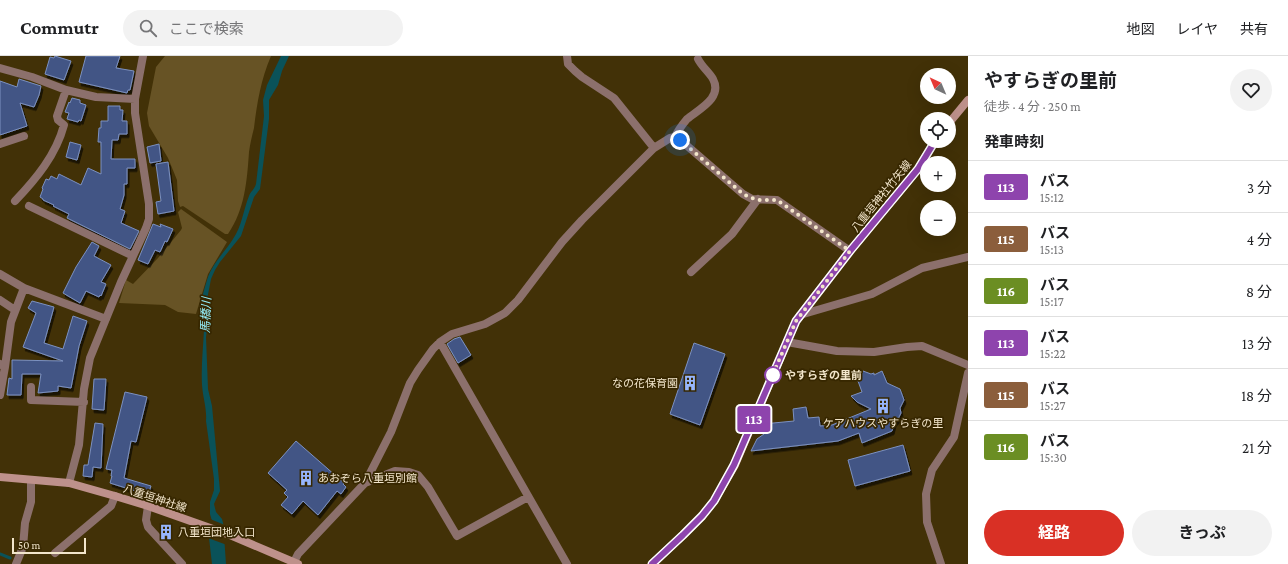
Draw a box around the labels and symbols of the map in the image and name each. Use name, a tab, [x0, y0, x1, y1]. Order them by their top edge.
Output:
north arrow	[920, 68, 956, 104]
your location	[670, 130, 690, 150]
street label: 八重垣神社竹矢線	[849, 158, 913, 234]
water label: 馬橋川	[198, 295, 214, 333]
marker: やすらぎの里前	[764, 366, 782, 384]
place label: やすらぎの里前	[785, 369, 862, 381]
building icon: なの花保育園	[681, 374, 699, 392]
place label: なの花保育園	[612, 377, 678, 389]
building icon: ケアハウスやすらぎの里	[874, 397, 892, 415]
line badge: 113	[731, 406, 777, 432]
place label: ケアハウスやすらぎの里	[823, 417, 943, 429]
building icon: あおぞら八重垣別館	[297, 469, 315, 487]
place label: あおぞら八重垣別館	[318, 472, 417, 484]
street label: 八重垣神社線	[122, 482, 188, 514]
building icon: 八重垣団地入口	[157, 523, 175, 541]
place label: 八重垣団地入口	[178, 526, 255, 538]
scale bar	[12, 536, 86, 555]

